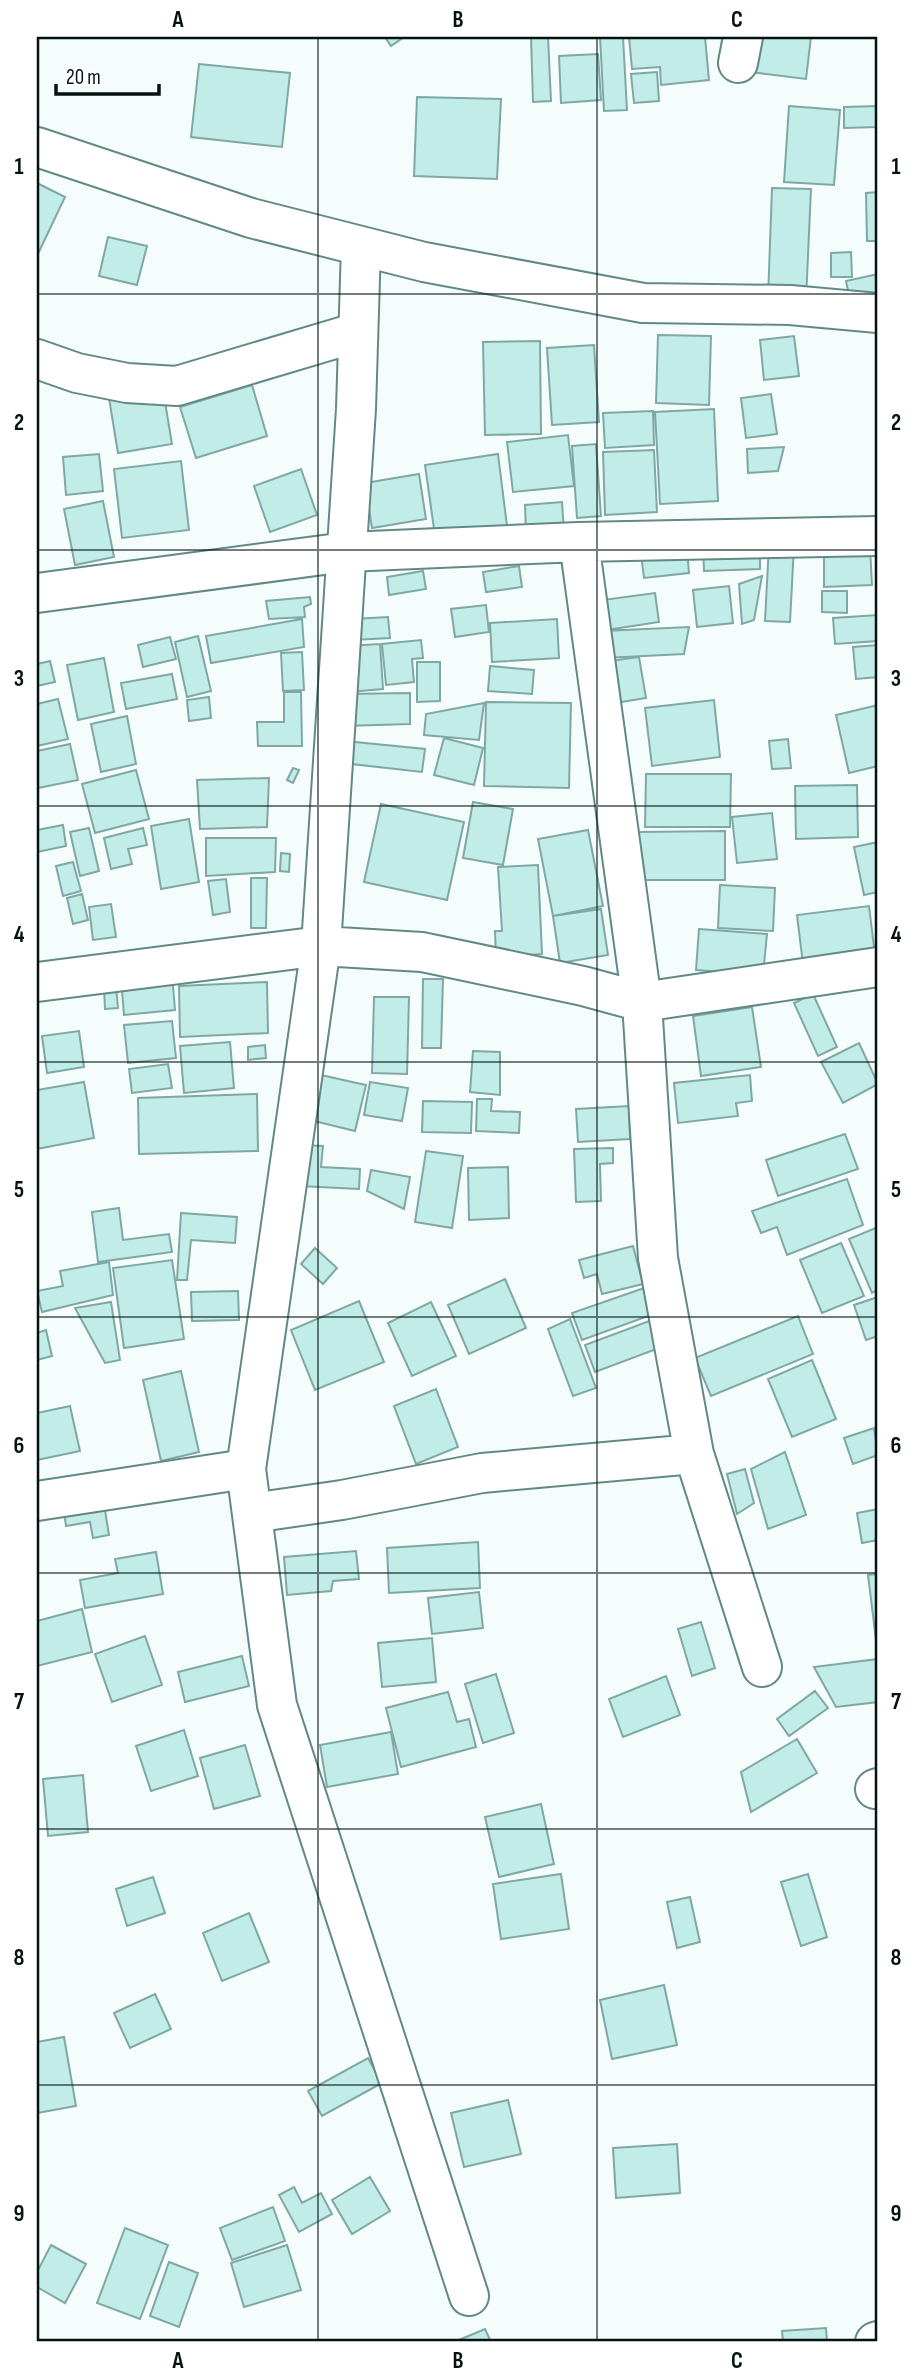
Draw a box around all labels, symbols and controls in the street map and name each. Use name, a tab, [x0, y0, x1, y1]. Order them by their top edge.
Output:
text: A	[172, 6, 185, 34]
text: B	[453, 6, 464, 34]
text: C	[731, 6, 743, 34]
scale bar	[56, 52, 159, 96]
text: 20 m	[66, 65, 101, 90]
text: 1	[14, 153, 24, 181]
text: 1	[891, 153, 901, 181]
text: 2	[14, 409, 24, 437]
text: 2	[891, 409, 901, 437]
text: 3	[14, 665, 24, 693]
text: 3	[891, 665, 901, 693]
text: 4	[14, 921, 25, 949]
text: 4	[891, 921, 902, 949]
text: 5	[14, 1176, 24, 1204]
text: 5	[891, 1176, 901, 1204]
text: 6	[14, 1432, 24, 1460]
text: 6	[891, 1432, 901, 1460]
text: 7	[14, 1688, 24, 1716]
text: 7	[891, 1688, 901, 1716]
text: 8	[14, 1944, 25, 1972]
text: 8	[891, 1944, 902, 1972]
text: 9	[14, 2200, 24, 2228]
text: 9	[891, 2200, 901, 2228]
text: A	[172, 2347, 185, 2375]
text: B	[453, 2347, 464, 2375]
text: C	[731, 2347, 743, 2375]

